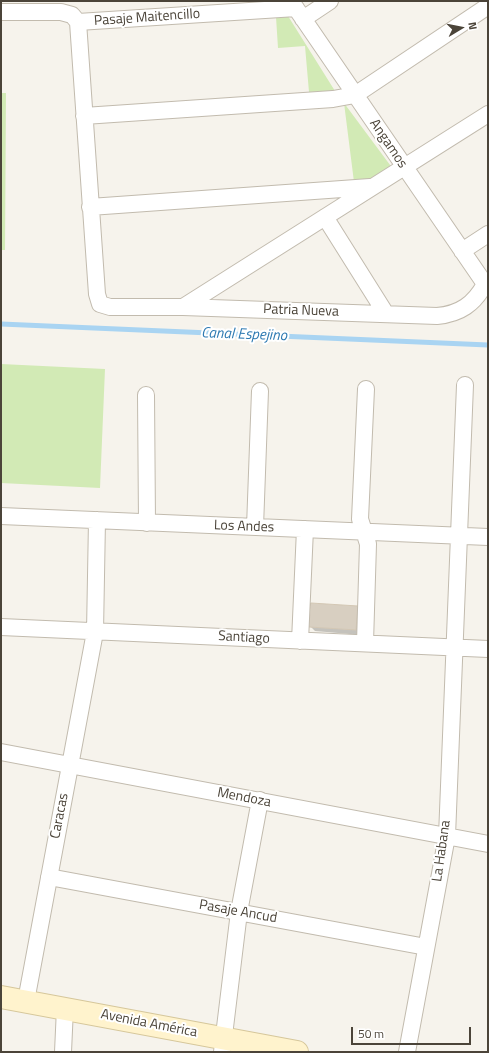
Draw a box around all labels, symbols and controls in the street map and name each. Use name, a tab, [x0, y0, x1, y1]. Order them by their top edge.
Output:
street label: Pasaje Maitencillo	[93, 6, 201, 30]
north arrow	[441, 8, 481, 48]
text: N	[464, 21, 481, 31]
street label: Angamos	[365, 116, 411, 172]
street label: Patria Nueva	[263, 301, 339, 321]
water label: Canal Espejino	[201, 325, 287, 345]
street label: Los Andes	[213, 518, 275, 536]
street label: Santiago	[218, 628, 270, 648]
street label: Mendoza	[216, 785, 272, 811]
street label: Caracas	[47, 792, 73, 840]
street label: La Habana	[429, 819, 455, 883]
street label: Pasaje Ancud	[198, 897, 278, 927]
street label: Avenida América	[99, 1006, 199, 1042]
scale bar	[353, 1019, 473, 1045]
text: 50 m	[358, 1024, 384, 1043]

